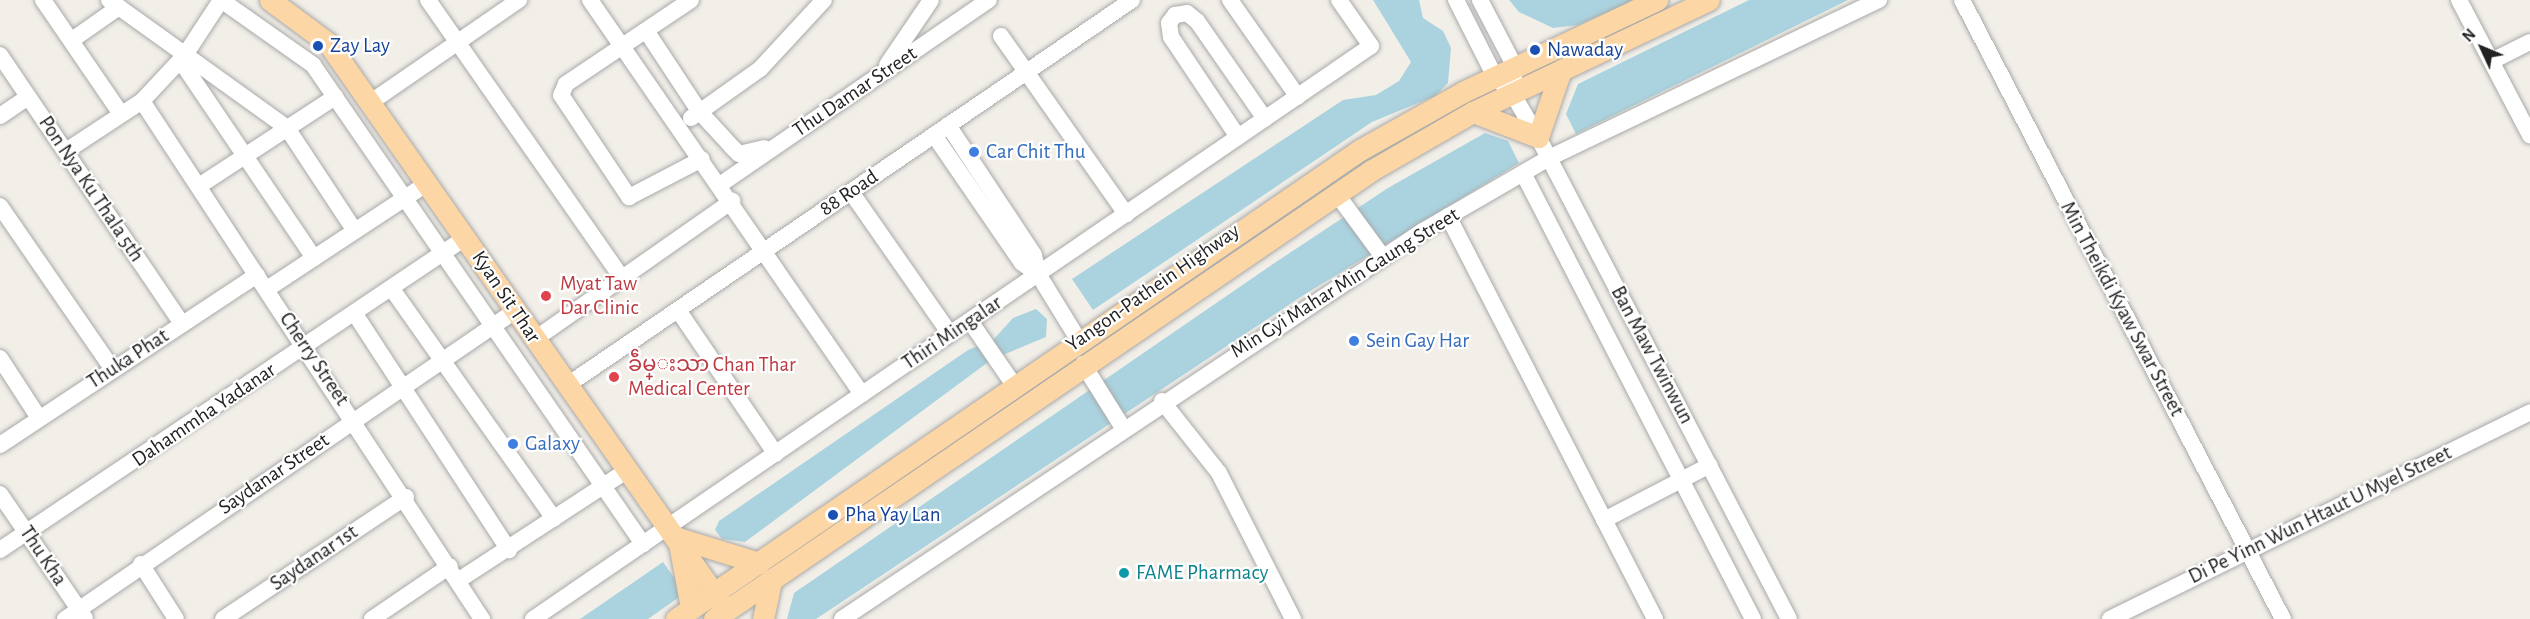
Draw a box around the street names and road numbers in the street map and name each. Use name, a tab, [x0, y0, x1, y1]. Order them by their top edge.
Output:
street label: Thu Damar Street	[788, 41, 922, 143]
street label: Pon Nya Ku Thala 5th	[33, 111, 149, 267]
street label: 88 Road	[815, 164, 883, 222]
street label: Min Theikdi Kyaw Swar Street	[2055, 197, 2189, 421]
street label: Min Gyi Mahar Min Gaung Street	[1226, 202, 1464, 364]
street label: Yangon-Pathein Highway	[1061, 219, 1245, 357]
street label: Kyan Sit Thar	[466, 246, 546, 348]
street label: Ban Maw Twinwun	[1605, 282, 1699, 428]
street label: Thiri Mingalar	[897, 290, 1007, 376]
street label: Cherry Street	[274, 308, 354, 410]
street label: Thuka Phat	[82, 323, 174, 395]
street label: Dahammha Yadanar	[127, 358, 281, 472]
street label: Saydanar Street	[214, 428, 334, 520]
street label: Di Pe Yinn Wun Htaut U Myel Street	[2184, 440, 2456, 590]
street label: Saydanar 1st	[265, 520, 363, 596]
street label: Thu Kha	[14, 521, 72, 591]

